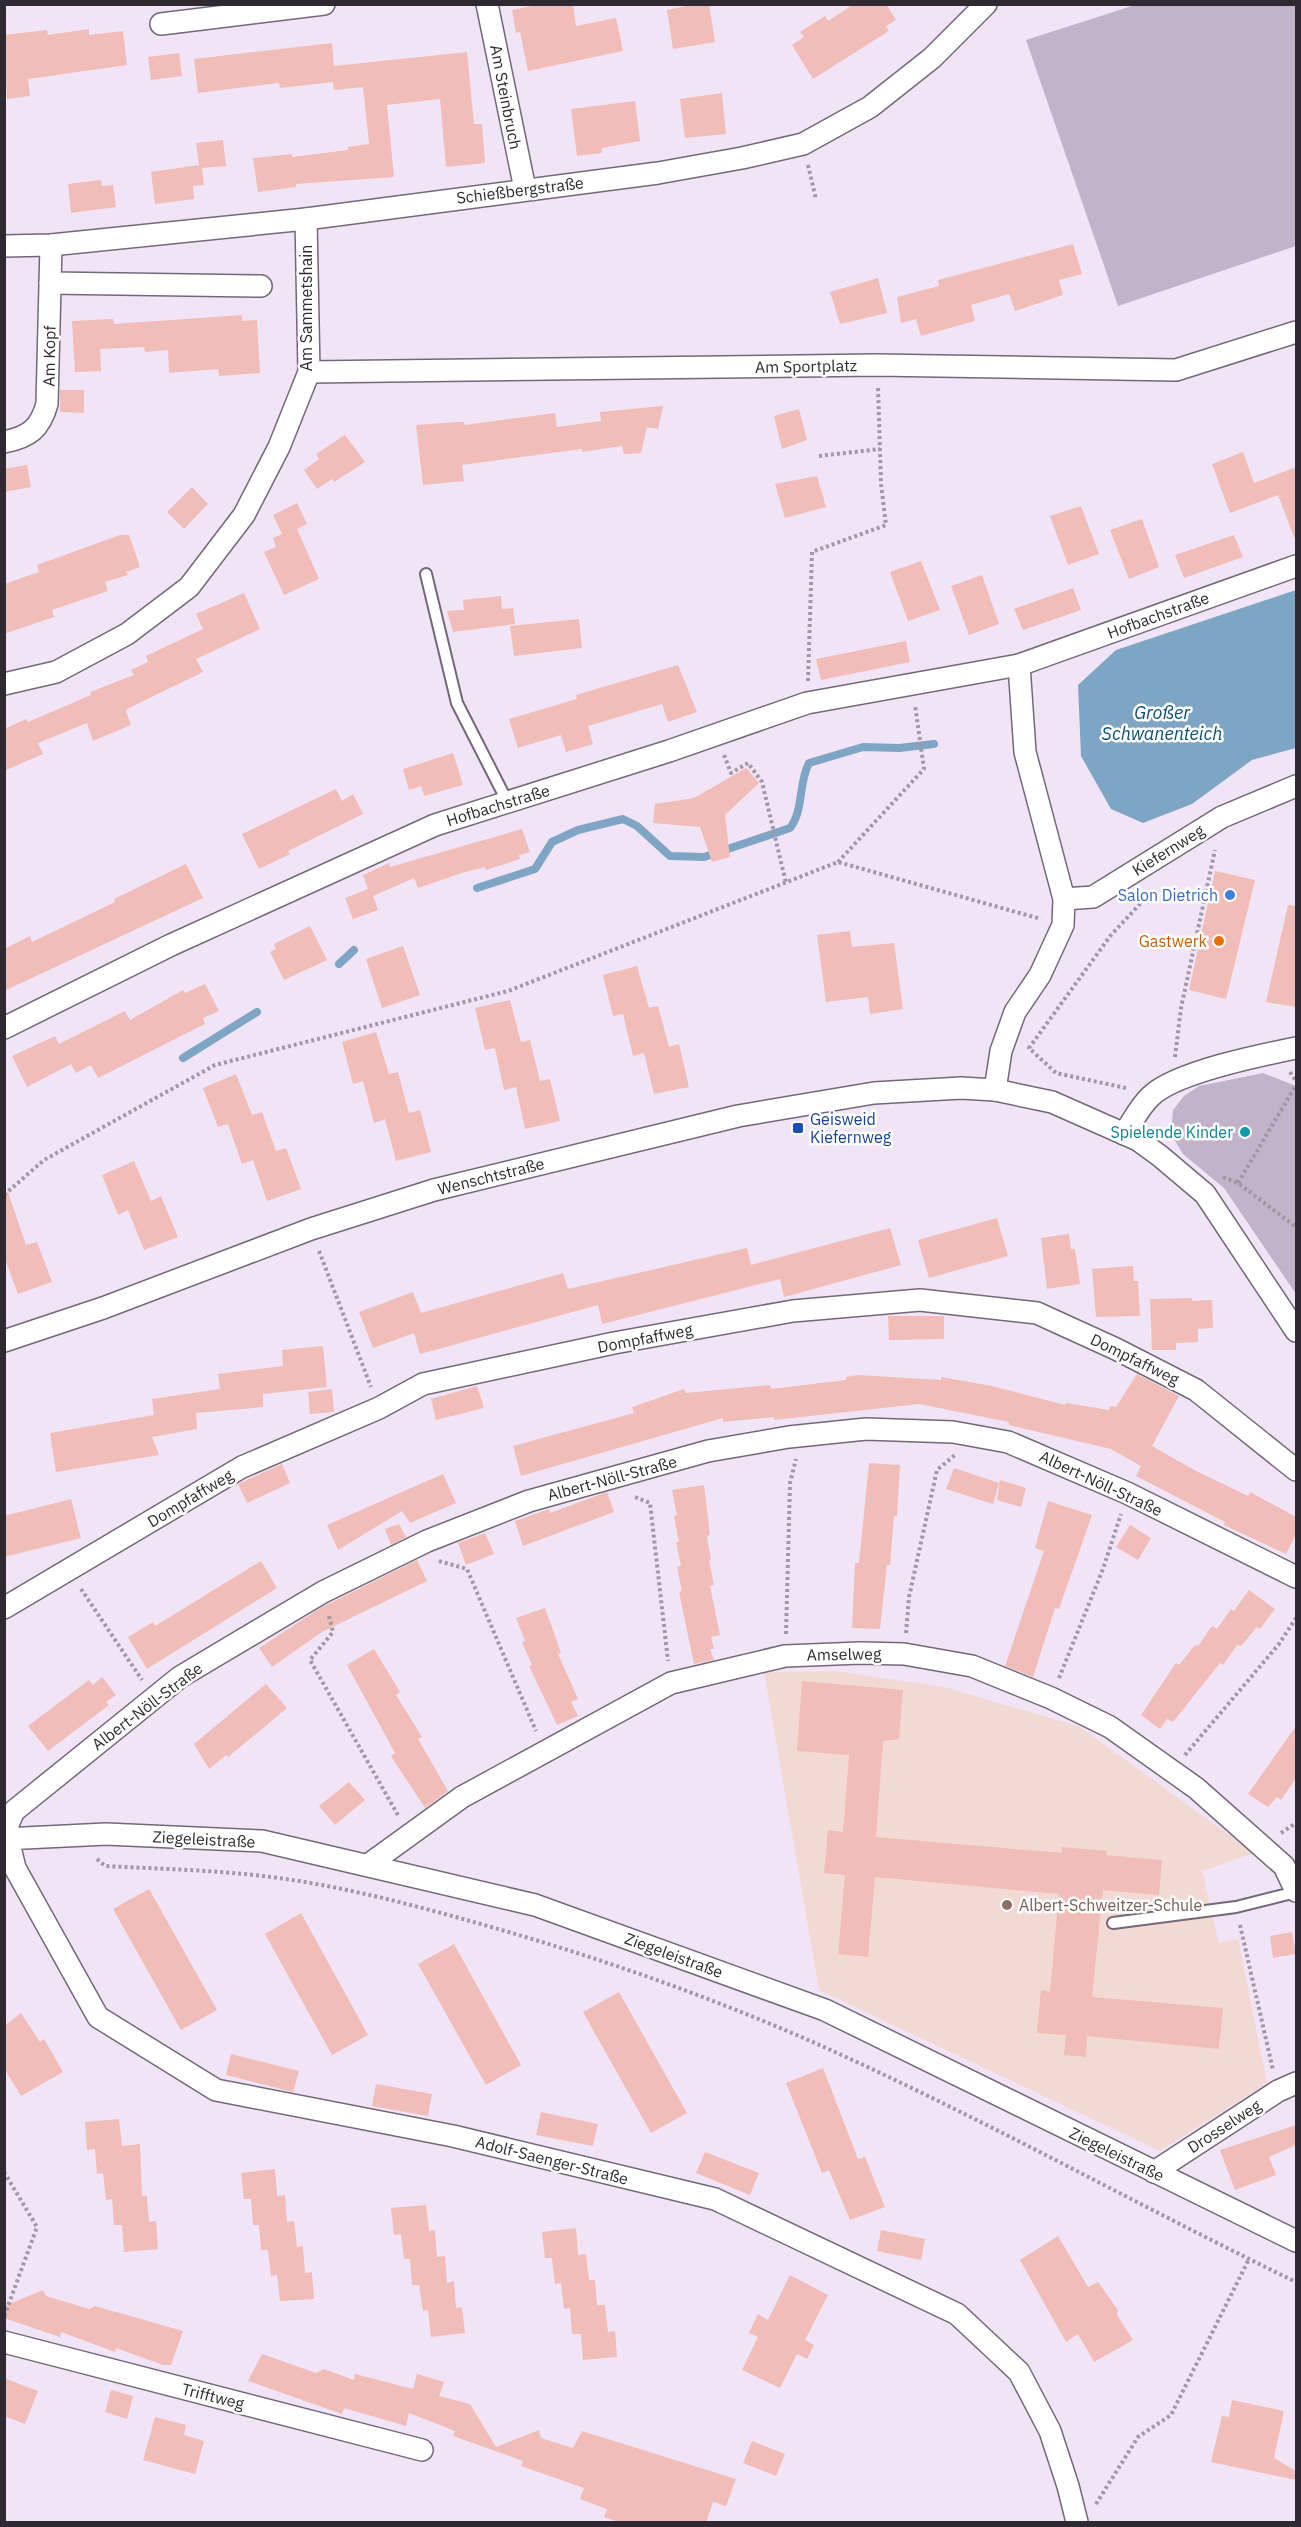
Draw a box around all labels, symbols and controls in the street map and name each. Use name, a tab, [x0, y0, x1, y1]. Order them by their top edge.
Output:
street label: Am Steinbruch	[486, 43, 526, 151]
street label: Schießbergstraße	[455, 172, 585, 208]
street label: Am Sammetshain	[296, 245, 316, 371]
street label: Am Kopf	[38, 325, 60, 387]
street label: Am Sportplatz	[755, 355, 857, 377]
street label: Hofbachstraße	[1104, 587, 1212, 643]
water label: Großer Schwanenteich	[1102, 701, 1222, 745]
street label: Hofbachstraße	[444, 780, 552, 830]
street label: Kiefernweg	[1128, 820, 1208, 880]
place label: Salon Dietrich	[1118, 885, 1218, 905]
marker: Salon Dietrich	[1223, 888, 1237, 902]
place label: Gastwerk	[1139, 931, 1208, 951]
marker: Gastwerk	[1212, 934, 1226, 948]
place label: Geisweid Kiefernweg	[810, 1109, 892, 1147]
marker: Geisweid Kiefernweg	[791, 1121, 805, 1135]
place label: Spielende Kinder	[1110, 1122, 1233, 1142]
marker: Spielende Kinder	[1238, 1125, 1252, 1139]
street label: Wenschtstraße	[436, 1153, 547, 1199]
street label: Dompfaffweg	[596, 1319, 695, 1357]
street label: Dompfaffweg	[1087, 1329, 1183, 1389]
street label: Albert-Nöll-Straße	[1036, 1446, 1166, 1520]
street label: Albert-Nöll-Straße	[545, 1451, 679, 1505]
street label: Dompfaffweg	[144, 1464, 237, 1531]
street label: Amselweg	[807, 1643, 882, 1665]
street label: Albert-Nöll-Straße	[88, 1658, 206, 1754]
street label: Ziegeleistraße	[152, 1826, 256, 1852]
place label: Albert-Schweitzer-Schule	[1019, 1895, 1202, 1915]
marker: Albert-Schweitzer-Schule	[1000, 1898, 1014, 1912]
street label: Ziegeleistraße	[622, 1928, 726, 1982]
street label: Drosselweg	[1184, 2095, 1265, 2157]
street label: Ziegeleistraße	[1066, 2122, 1168, 2186]
street label: Adolf-Saenger-Straße	[473, 2131, 631, 2189]
street label: Trifftweg	[180, 2379, 247, 2414]

